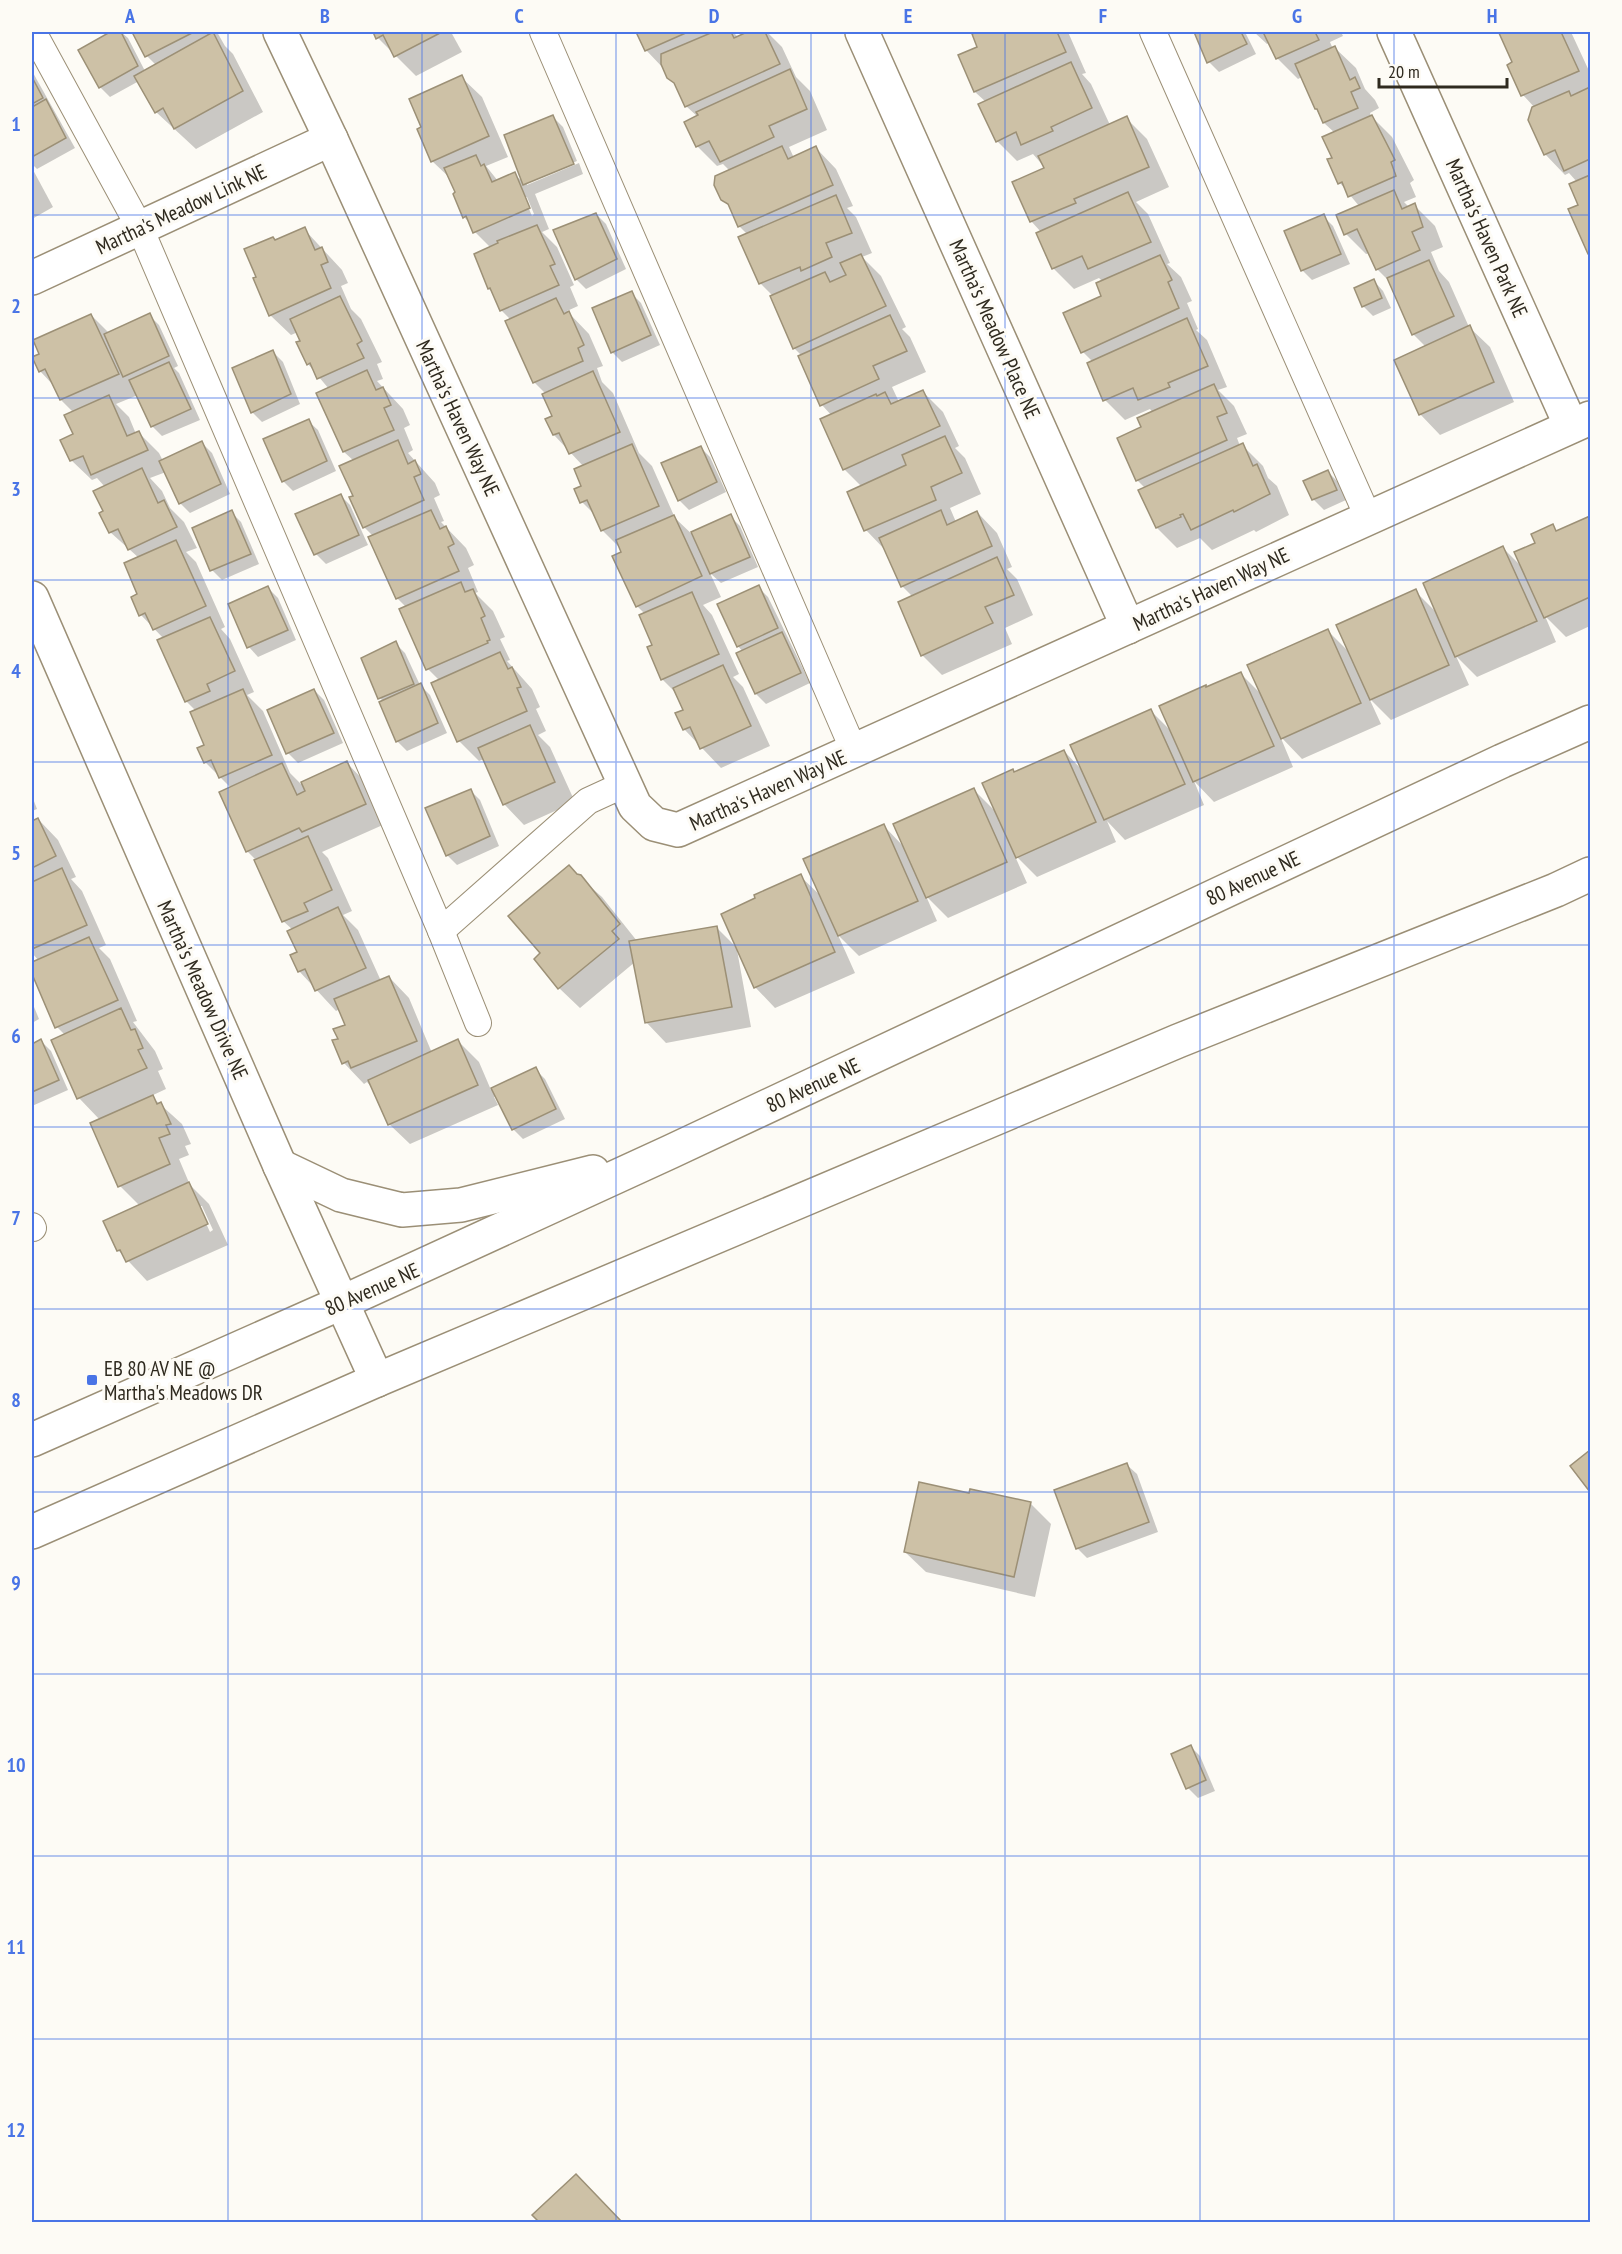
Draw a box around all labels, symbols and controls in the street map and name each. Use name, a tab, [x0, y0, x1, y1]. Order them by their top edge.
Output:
text: A	[124, 3, 136, 29]
text: B	[320, 3, 330, 29]
text: C	[514, 3, 524, 29]
text: D	[709, 3, 720, 29]
text: E	[904, 3, 912, 29]
text: F	[1099, 3, 1107, 29]
text: G	[1292, 3, 1302, 29]
text: H	[1487, 3, 1497, 29]
scale bar	[1379, 51, 1506, 89]
text: 20 m	[1388, 60, 1420, 83]
text: 1	[11, 111, 21, 137]
street label: Martha's Haven Park NE	[1440, 154, 1534, 322]
street label: Martha's Meadow Link NE	[91, 158, 271, 260]
street label: Martha's Meadow Place NE	[943, 235, 1047, 423]
text: 2	[11, 293, 21, 319]
street label: Martha's Haven Way NE	[410, 336, 506, 500]
text: 3	[11, 476, 21, 502]
street label: Martha's Haven Way NE	[1129, 541, 1293, 637]
text: 4	[11, 658, 21, 684]
street label: Martha's Haven Way NE	[685, 743, 851, 837]
text: 5	[11, 840, 21, 866]
street label: 80 Avenue NE	[1202, 844, 1304, 912]
street label: Martha's Meadow Drive NE	[151, 896, 255, 1084]
text: 6	[11, 1023, 21, 1049]
street label: 80 Avenue NE	[762, 1051, 864, 1119]
text: 7	[11, 1205, 21, 1231]
street label: 80 Avenue NE	[321, 1256, 423, 1322]
place label: EB 80 AV NE @ Martha's Meadows DR	[104, 1355, 263, 1406]
marker: EB 80 AV NE @ Martha's Meadows DR	[85, 1373, 99, 1387]
text: 8	[11, 1387, 21, 1413]
text: 9	[11, 1570, 21, 1596]
text: 10	[6, 1752, 26, 1778]
text: 11	[6, 1934, 26, 1960]
text: 12	[6, 2117, 26, 2143]

